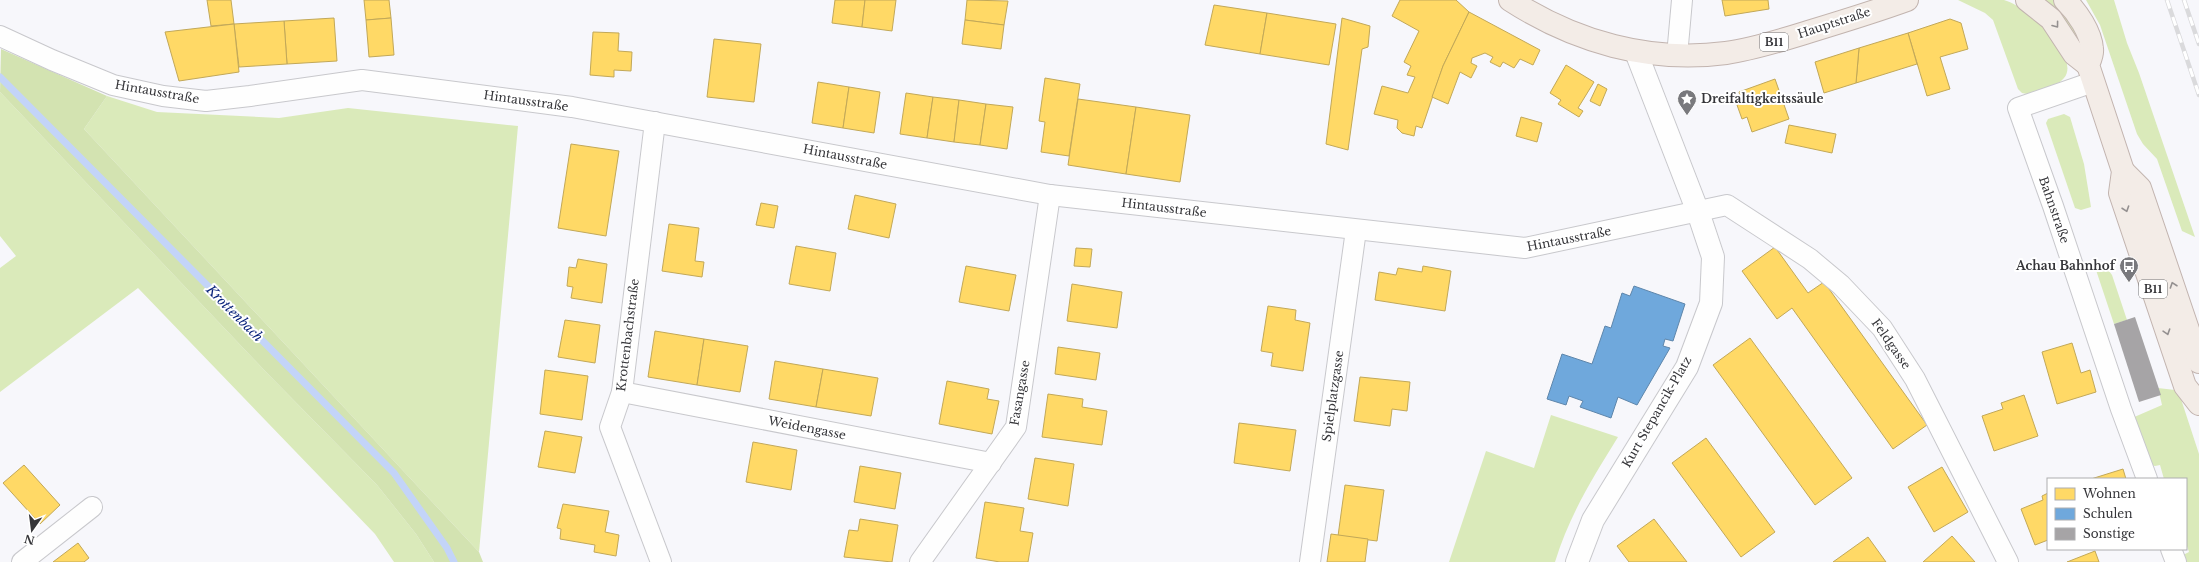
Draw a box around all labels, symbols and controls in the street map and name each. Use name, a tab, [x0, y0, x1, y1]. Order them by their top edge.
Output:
street label: Hauptstraße	[1795, 4, 1872, 41]
one-way arrow	[2052, 21, 2059, 28]
road number: B11	[1760, 33, 1788, 51]
street label: Hintausstraße	[114, 77, 201, 106]
street label: Hintausstraße	[483, 87, 570, 114]
place icon: Dreifaltigkeitssäule	[1676, 88, 1698, 116]
place label: Dreifaltigkeitssäule	[1701, 91, 1823, 106]
street label: Hintausstraße	[802, 141, 889, 172]
street label: Bahnstraße	[2036, 174, 2073, 245]
street label: Hintausstraße	[1121, 195, 1208, 220]
one-way arrow	[2121, 205, 2129, 212]
street label: Hintausstraße	[1525, 223, 1612, 254]
bus stop icon: Achau Bahnhof	[2118, 255, 2140, 283]
place label: Achau Bahnhof	[2015, 258, 2117, 273]
street label: Krottenbachstraße	[613, 278, 642, 392]
road number: B11	[2139, 280, 2167, 298]
water label: Krottenbach	[202, 281, 267, 345]
one-way arrow	[2169, 282, 2178, 289]
street label: Feldgasse	[1869, 316, 1914, 372]
one-way arrow	[2163, 328, 2171, 335]
street label: Spielplatzgasse	[1319, 349, 1346, 443]
street label: Kurt Stepancik-Platz	[1619, 353, 1695, 470]
street label: Fasangasse	[1006, 359, 1033, 427]
street label: Weidengasse	[766, 412, 847, 442]
legend	[2047, 478, 2187, 550]
text: Wohnen	[2082, 486, 2136, 501]
text: Schulen	[2083, 506, 2133, 521]
north arrow	[12, 510, 52, 550]
text: Sonstige	[2083, 526, 2135, 541]
text: N	[22, 532, 36, 548]

